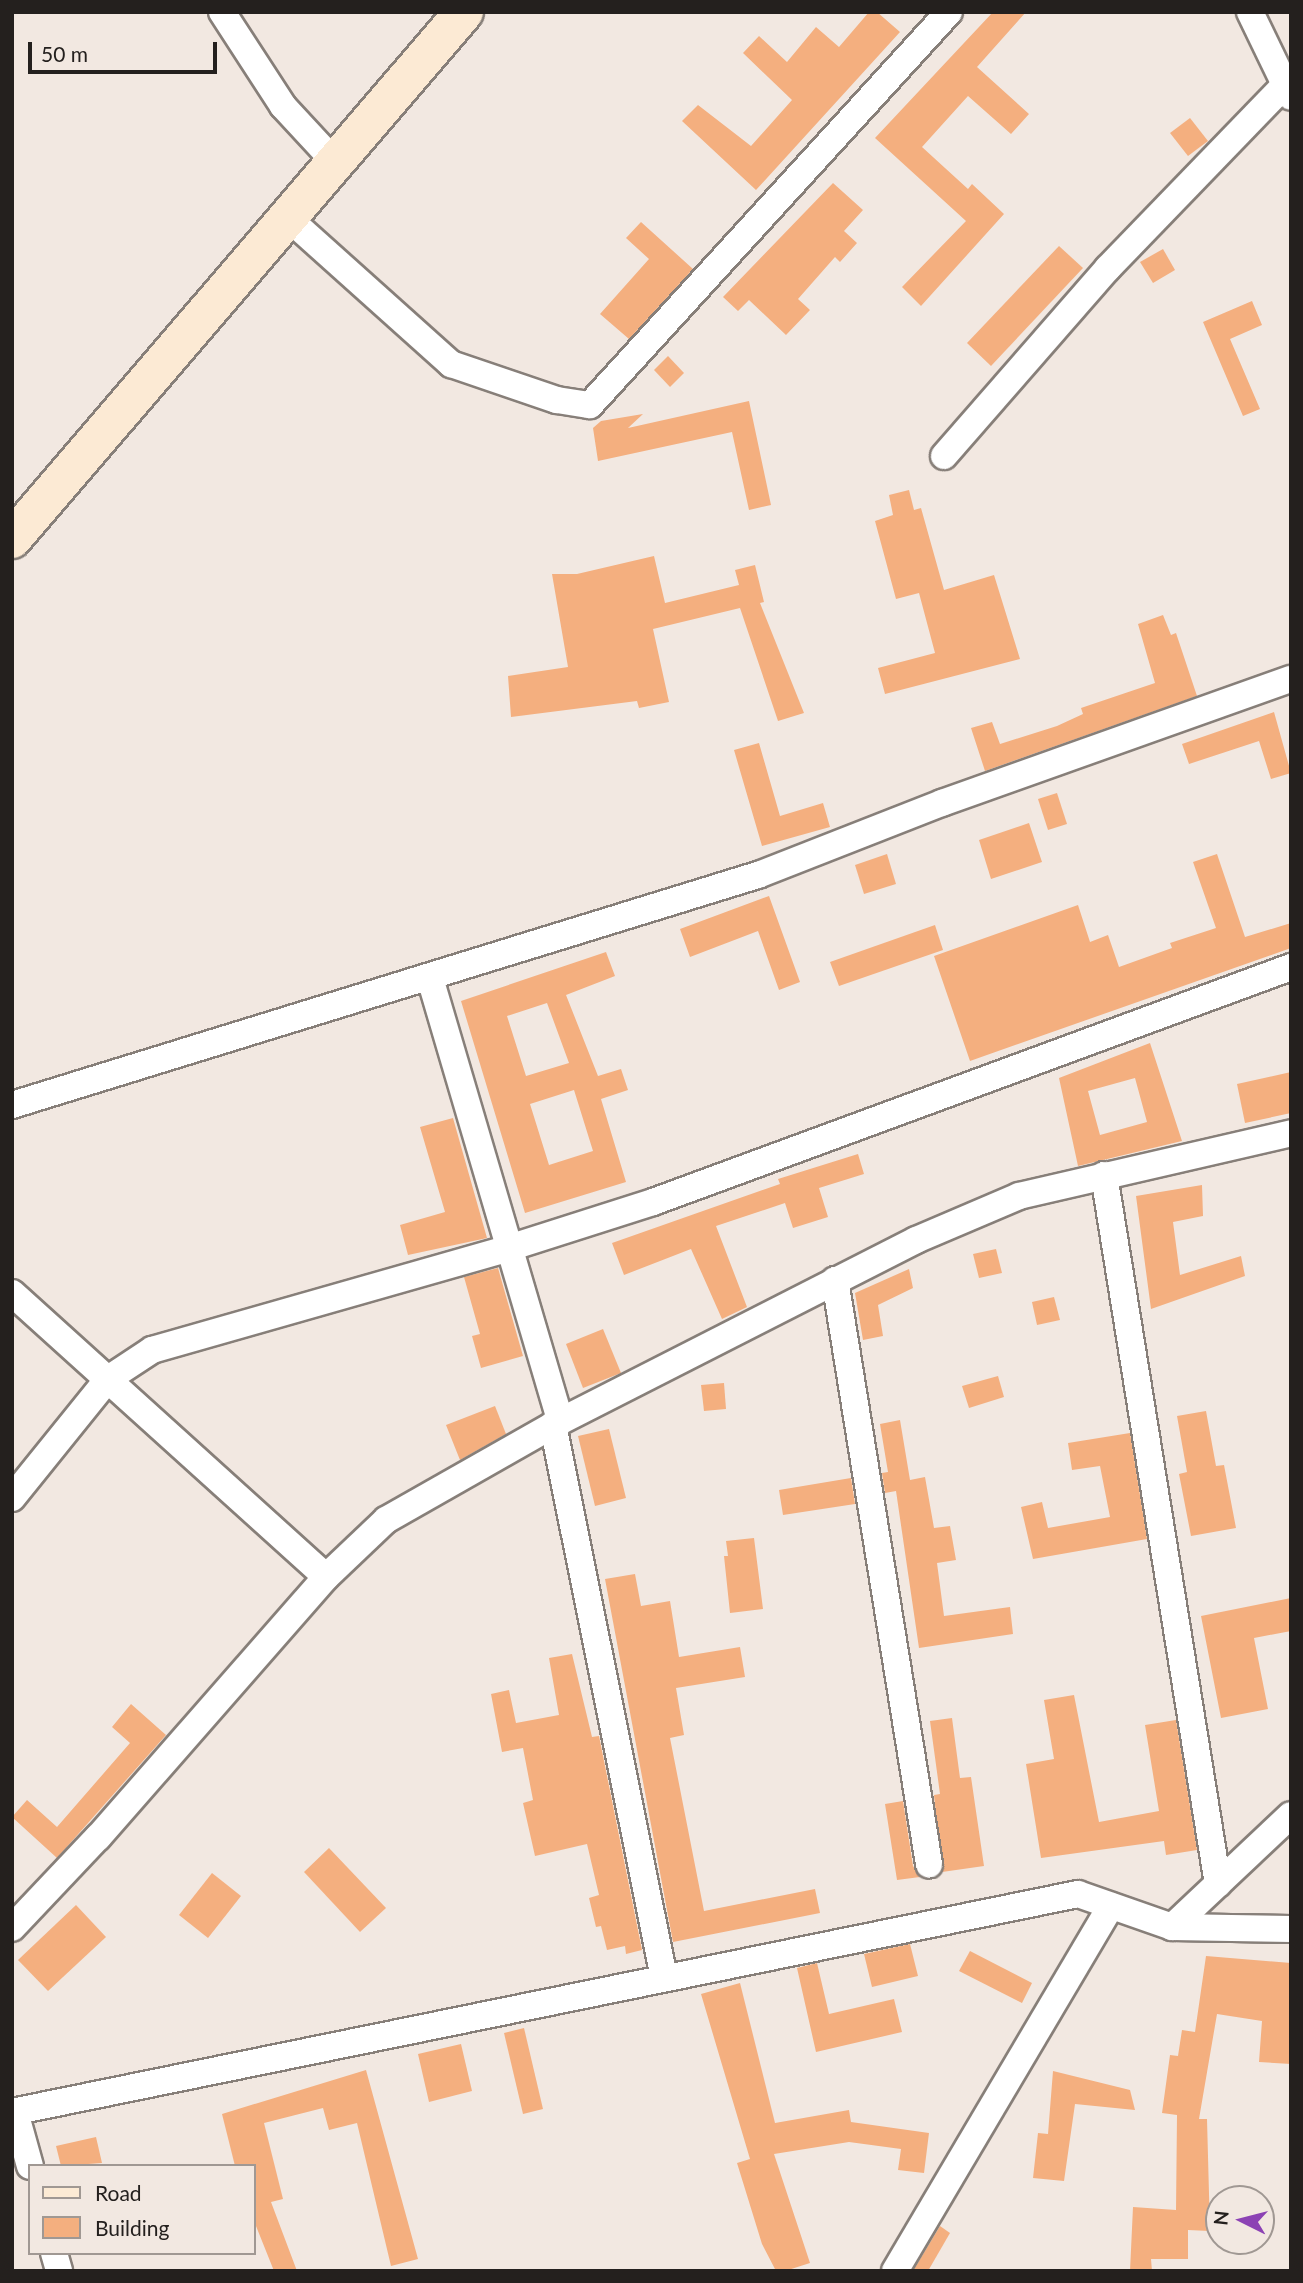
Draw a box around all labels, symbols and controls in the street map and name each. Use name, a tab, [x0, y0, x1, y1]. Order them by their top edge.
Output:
scale bar	[32, 28, 220, 72]
text: 50 m	[41, 41, 88, 66]
legend	[28, 2164, 256, 2255]
text: Road	[95, 2180, 142, 2205]
north arrow	[1205, 2185, 1275, 2255]
text: N	[1208, 2209, 1233, 2226]
text: Building	[95, 2215, 170, 2240]

